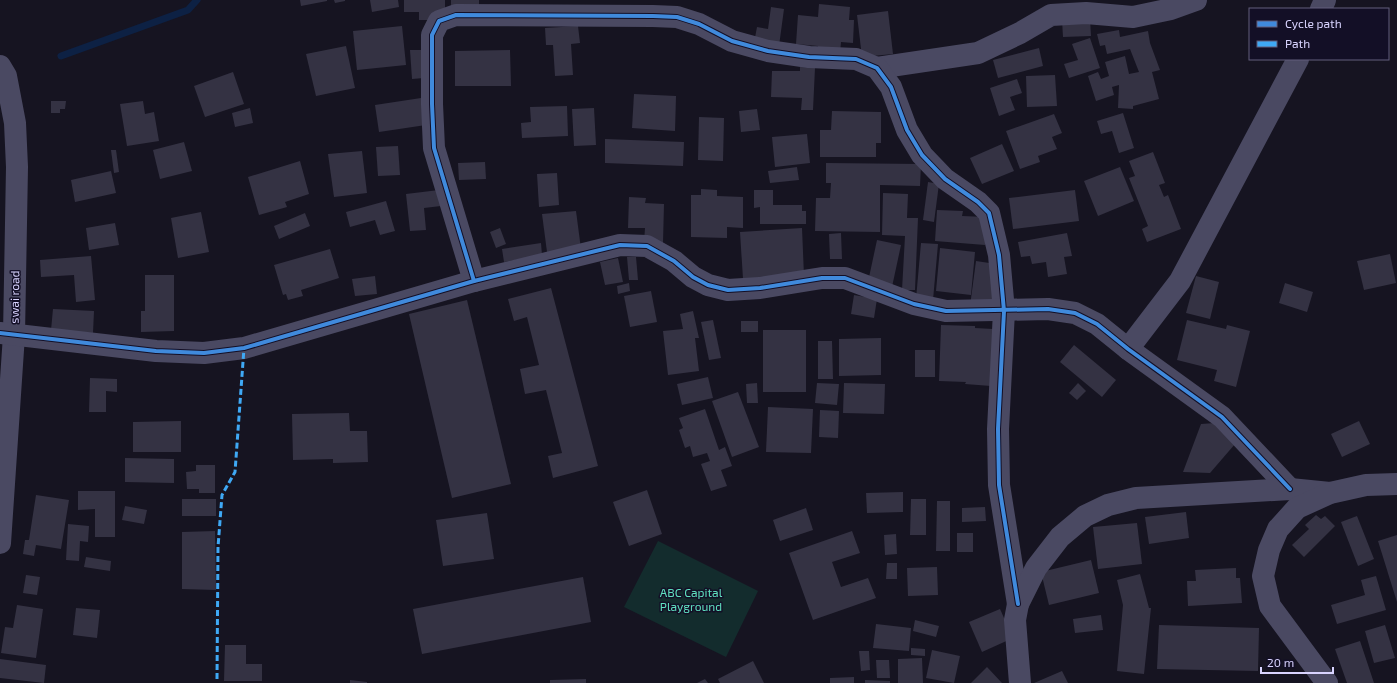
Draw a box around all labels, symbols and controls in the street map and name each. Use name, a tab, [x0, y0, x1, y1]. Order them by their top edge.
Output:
legend	[1249, 8, 1389, 60]
text: Cycle path	[1285, 16, 1342, 30]
text: Path	[1285, 36, 1310, 50]
street label: swai road	[7, 270, 21, 324]
park label: ABC Capital Playground	[660, 585, 723, 613]
scale bar	[1261, 649, 1333, 675]
text: 20 m	[1267, 655, 1294, 669]

